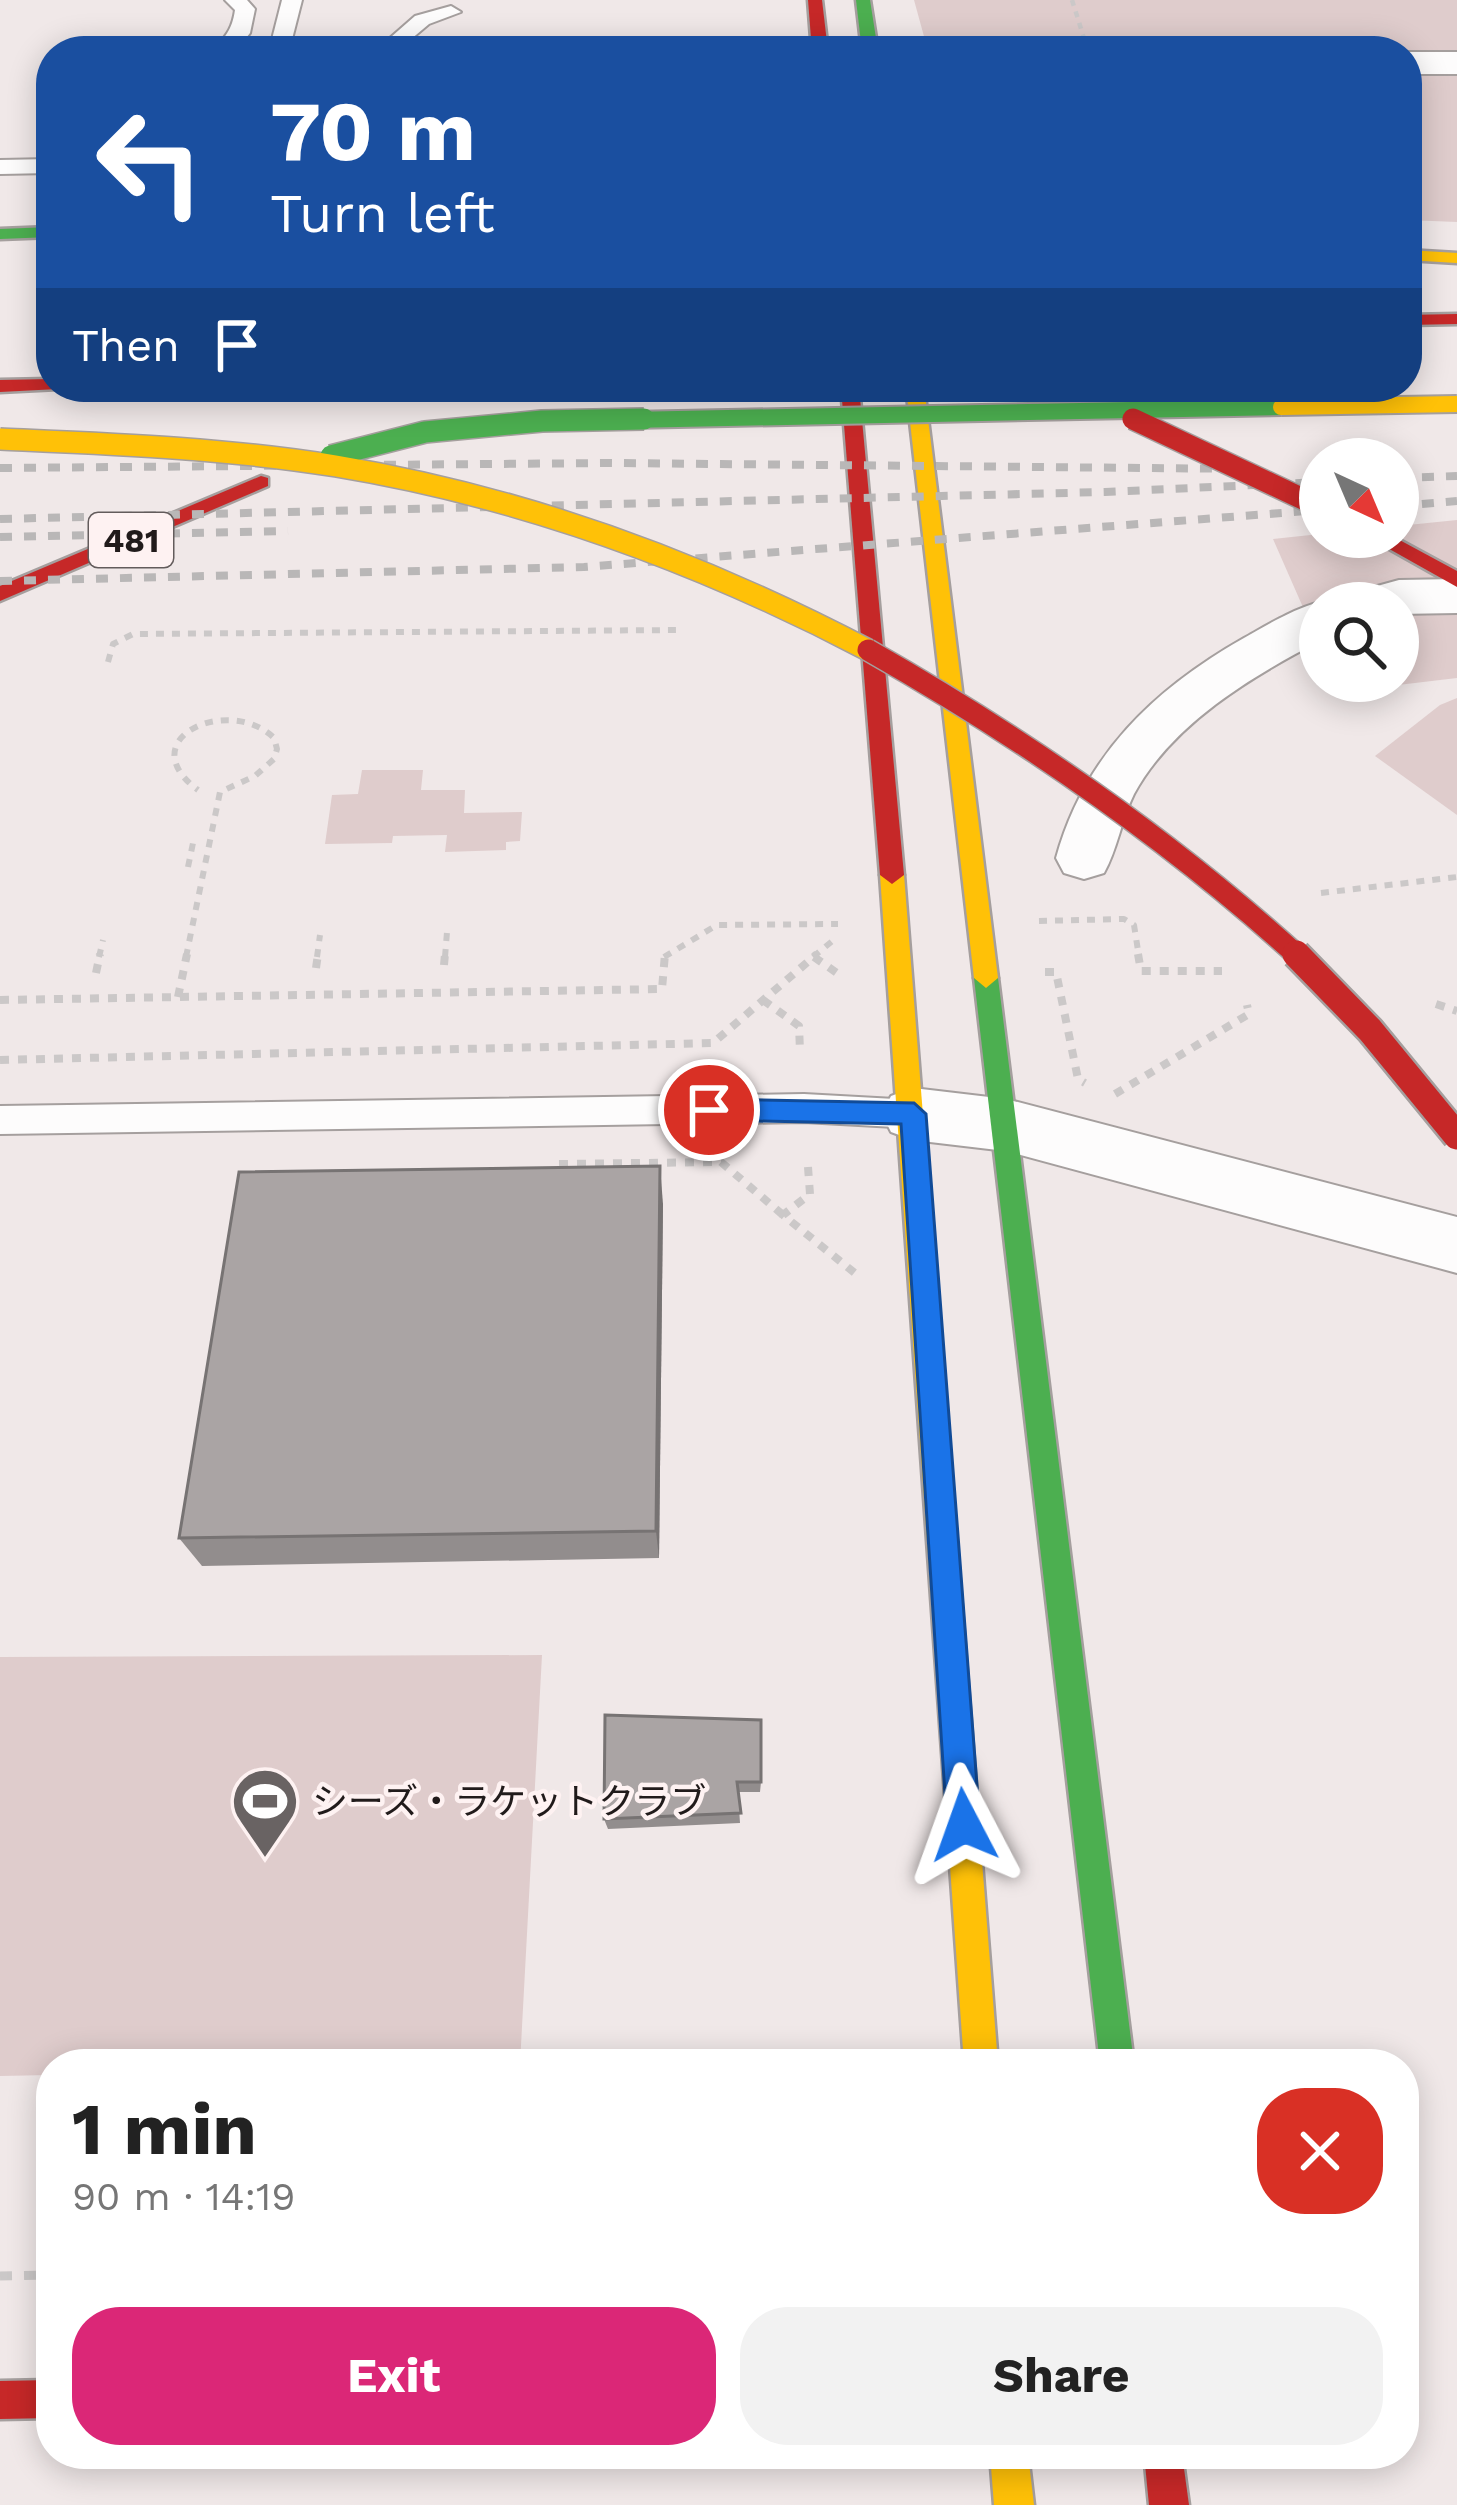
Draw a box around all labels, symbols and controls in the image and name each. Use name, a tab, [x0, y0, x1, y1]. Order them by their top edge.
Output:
text: 70 m	[270, 82, 476, 180]
icon: left	[72, 84, 228, 240]
text: Turn left	[270, 182, 495, 245]
icon: arrive	[204, 312, 270, 378]
text: Then	[72, 319, 180, 372]
north arrow	[1299, 438, 1419, 558]
map controls	[1299, 438, 1419, 702]
road number: 481	[89, 513, 173, 567]
button: search	[1299, 582, 1419, 702]
pin	[658, 1059, 760, 1161]
icon: arrive	[676, 1077, 742, 1143]
position arrow	[901, 1762, 1027, 1888]
sports icon: シーズ・ラケットクラブ	[230, 1766, 300, 1860]
place label: シーズ・ラケットクラブ	[312, 1781, 706, 1823]
text: 1 min	[72, 2087, 257, 2171]
button: close	[1257, 2088, 1383, 2214]
text: 90 m · 14:19	[72, 2174, 295, 2219]
button: Exit	[72, 2307, 716, 2445]
button: Share	[740, 2307, 1383, 2445]

